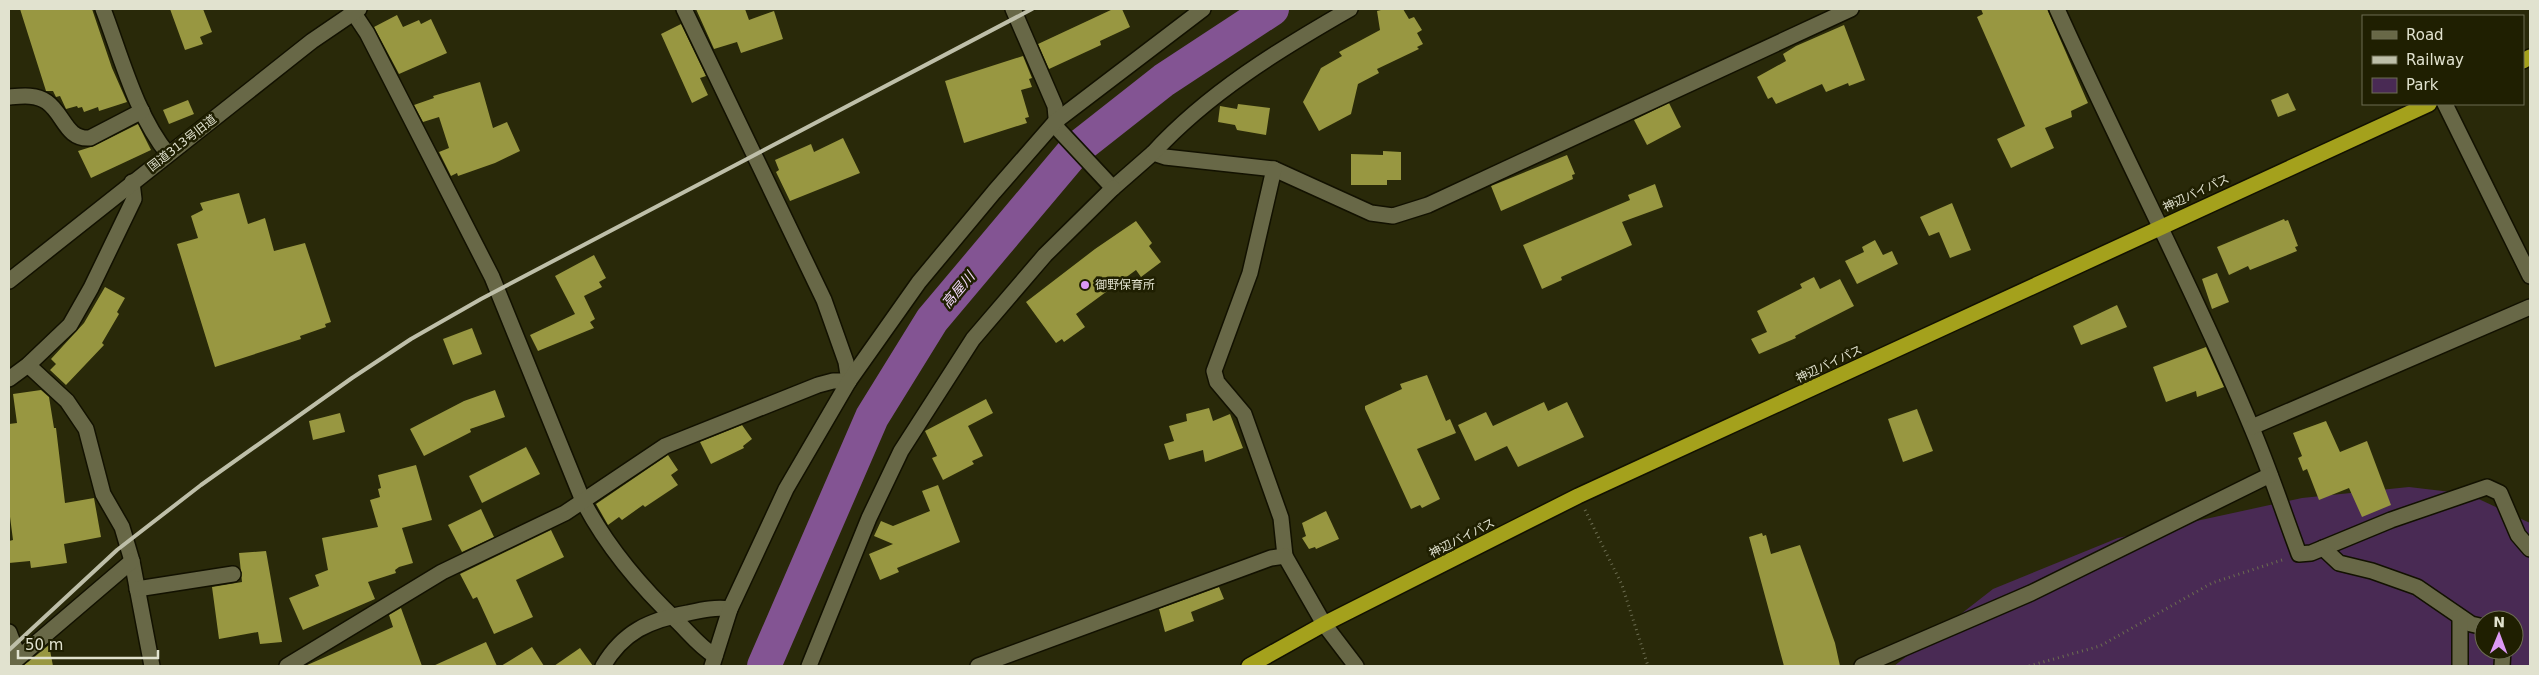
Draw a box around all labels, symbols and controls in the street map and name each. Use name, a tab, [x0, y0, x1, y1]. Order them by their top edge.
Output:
legend	[2362, 15, 2524, 105]
text: Road	[2406, 26, 2444, 44]
text: Railway	[2406, 51, 2464, 69]
text: Park	[2406, 76, 2439, 94]
street label: 国道313号旧道	[145, 112, 219, 174]
street label: 神辺バイパス	[2161, 171, 2231, 215]
water label: 高屋川	[938, 267, 979, 311]
place label: 御野保育所	[1095, 278, 1155, 292]
marker: 御野保育所	[1079, 279, 1091, 291]
street label: 神辺バイパス	[1794, 342, 1864, 386]
street label: 神辺バイパス	[1427, 515, 1497, 561]
north arrow	[2474, 610, 2524, 660]
text: N	[2493, 614, 2505, 630]
scale bar	[18, 628, 158, 660]
text: 50 m	[25, 636, 63, 654]

